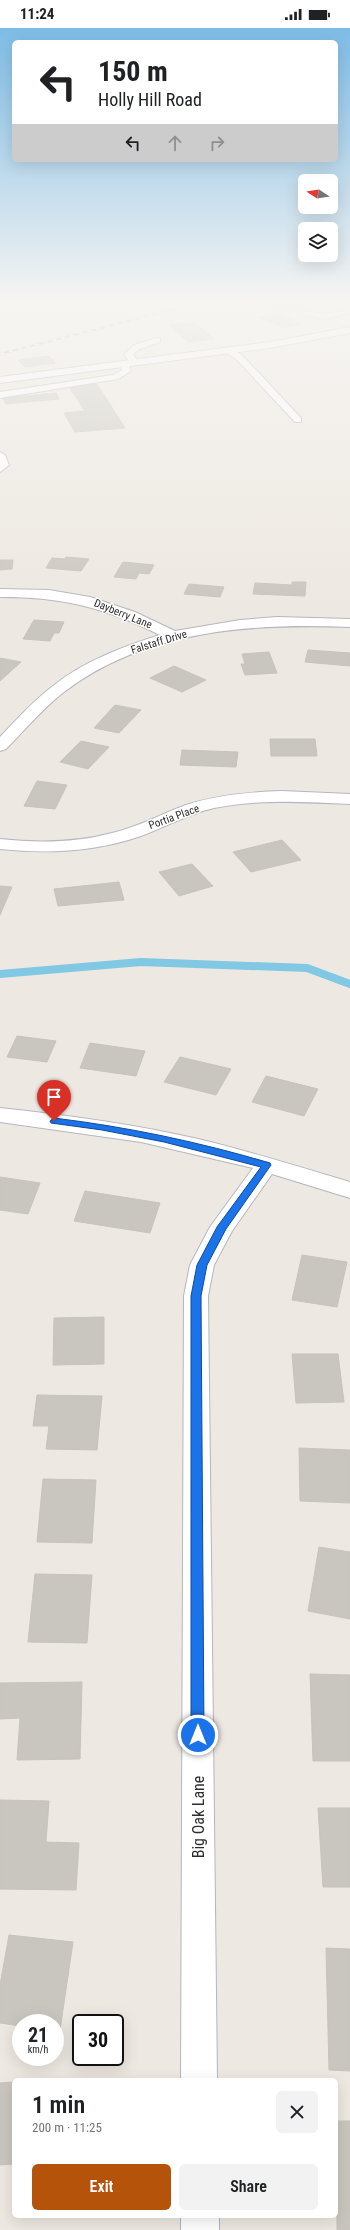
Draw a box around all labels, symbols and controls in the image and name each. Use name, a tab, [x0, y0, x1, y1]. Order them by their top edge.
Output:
text: 11:24	[20, 5, 54, 23]
text: 150 m	[98, 55, 168, 88]
icon: left	[32, 56, 84, 108]
text: Holly Hill Road	[98, 89, 202, 110]
icon: left	[122, 132, 144, 154]
icon: ahead	[164, 132, 186, 154]
icon: right	[206, 132, 228, 154]
north arrow	[298, 174, 338, 214]
map controls	[298, 174, 338, 262]
button: layers	[298, 222, 338, 262]
street label: Dayberry Lane	[92, 596, 154, 632]
street label: Falstaff Drive	[129, 627, 189, 657]
street label: Portia Place	[147, 802, 201, 832]
pin	[37, 1080, 71, 1121]
icon: arrive	[43, 1086, 65, 1108]
position arrow	[177, 1714, 219, 1756]
street label: Big Oak Lane	[189, 1776, 208, 1858]
speed limit sign: 30	[72, 2014, 124, 2066]
text: 21	[28, 2023, 48, 2047]
text: km/h	[28, 2044, 48, 2055]
text: 1 min	[32, 2091, 85, 2119]
button: close	[276, 2091, 318, 2133]
text: 200 m · 11:25	[32, 2120, 102, 2135]
button: Exit	[32, 2164, 171, 2210]
button: Share	[179, 2164, 318, 2210]

